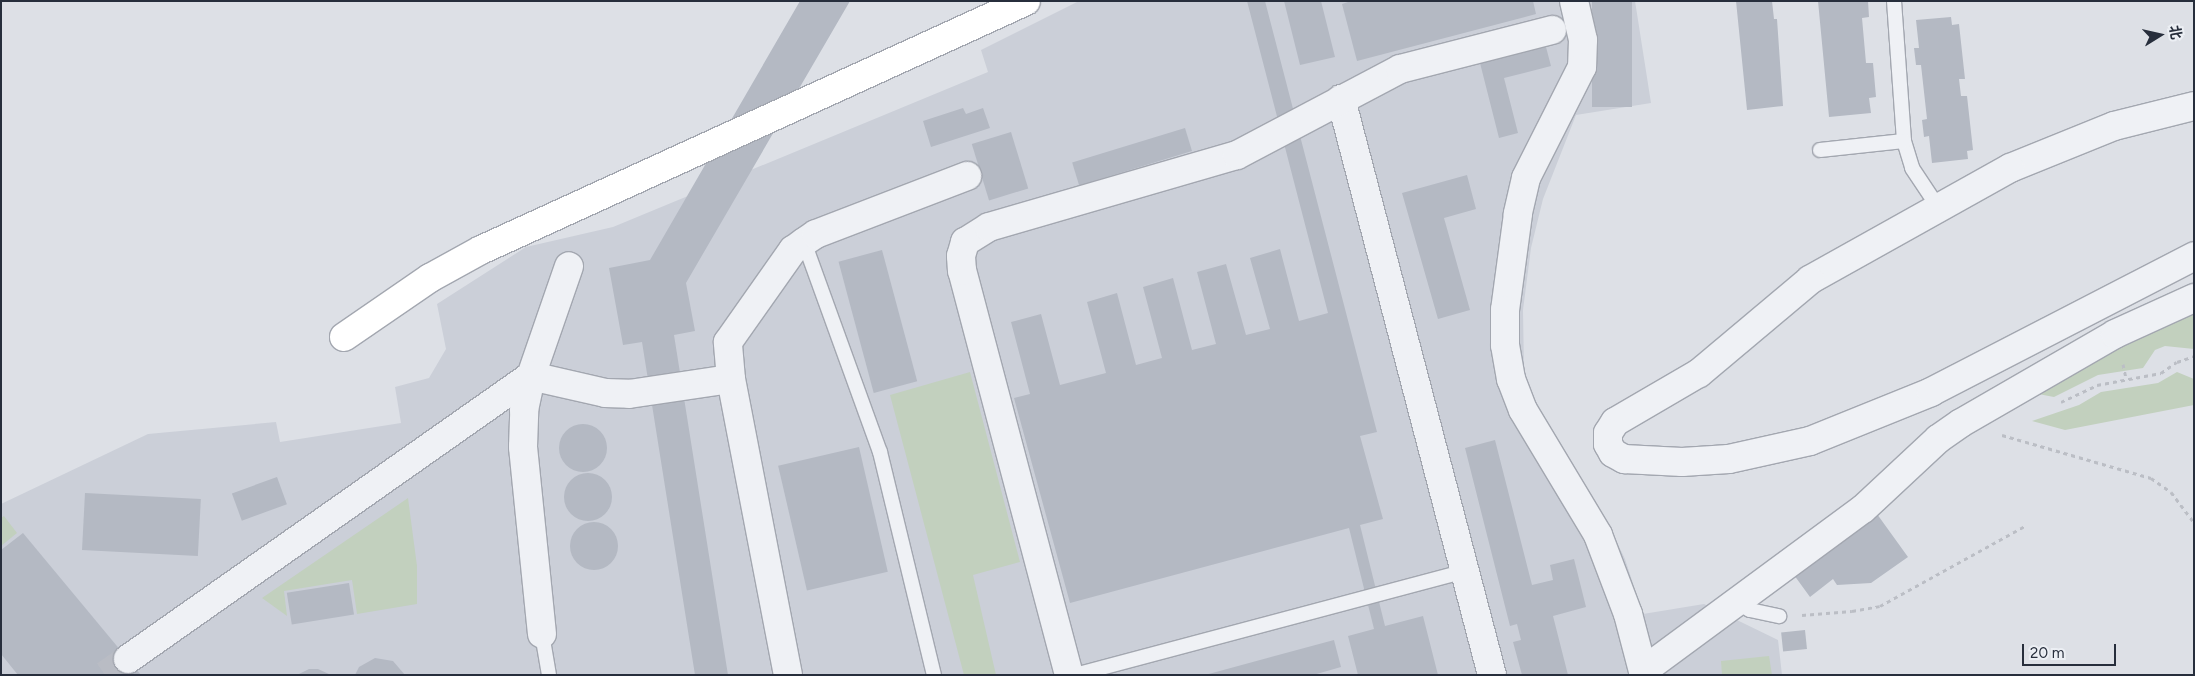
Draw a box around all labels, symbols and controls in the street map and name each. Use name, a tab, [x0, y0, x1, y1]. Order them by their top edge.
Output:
north arrow	[2135, 10, 2185, 60]
text: 北	[2166, 24, 2185, 41]
scale bar	[2025, 634, 2119, 666]
text: 20 m	[2030, 644, 2064, 662]

